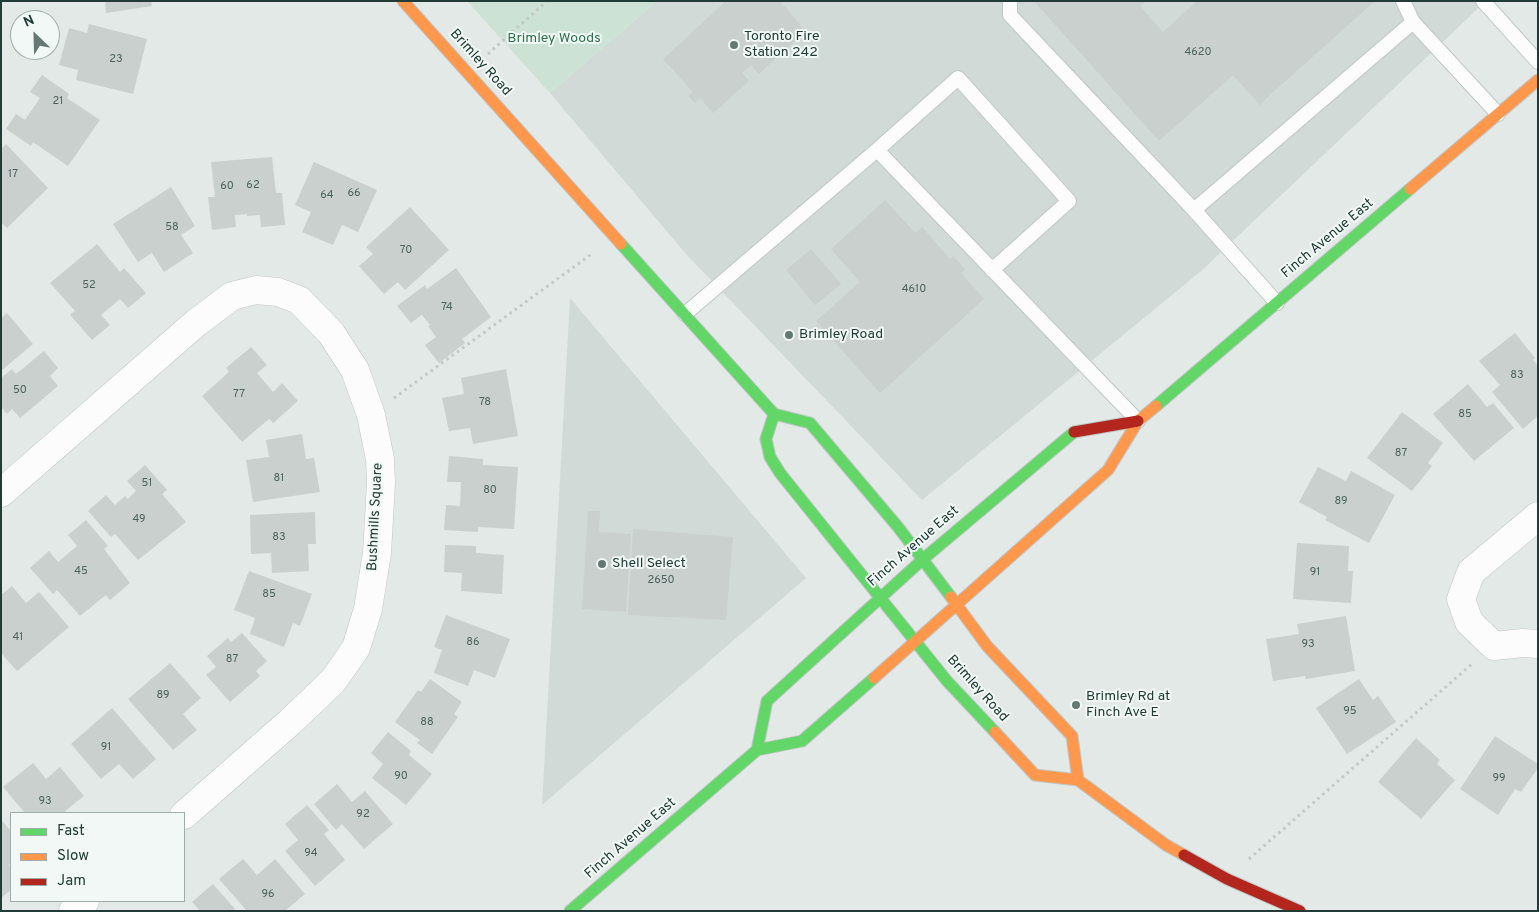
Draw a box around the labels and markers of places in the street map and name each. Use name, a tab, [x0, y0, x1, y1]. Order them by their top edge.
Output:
place label: Toronto Fire Station 242	[744, 29, 819, 62]
marker: Toronto Fire Station 242	[728, 39, 740, 51]
place label: Brimley Road	[799, 327, 883, 343]
marker: Brimley Road	[783, 329, 795, 341]
place label: Shell Select	[612, 556, 686, 572]
marker: Shell Select	[596, 558, 608, 570]
place label: Brimley Rd at Finch Ave E	[1086, 689, 1170, 722]
marker: Brimley Rd at Finch Ave E	[1070, 699, 1082, 711]

